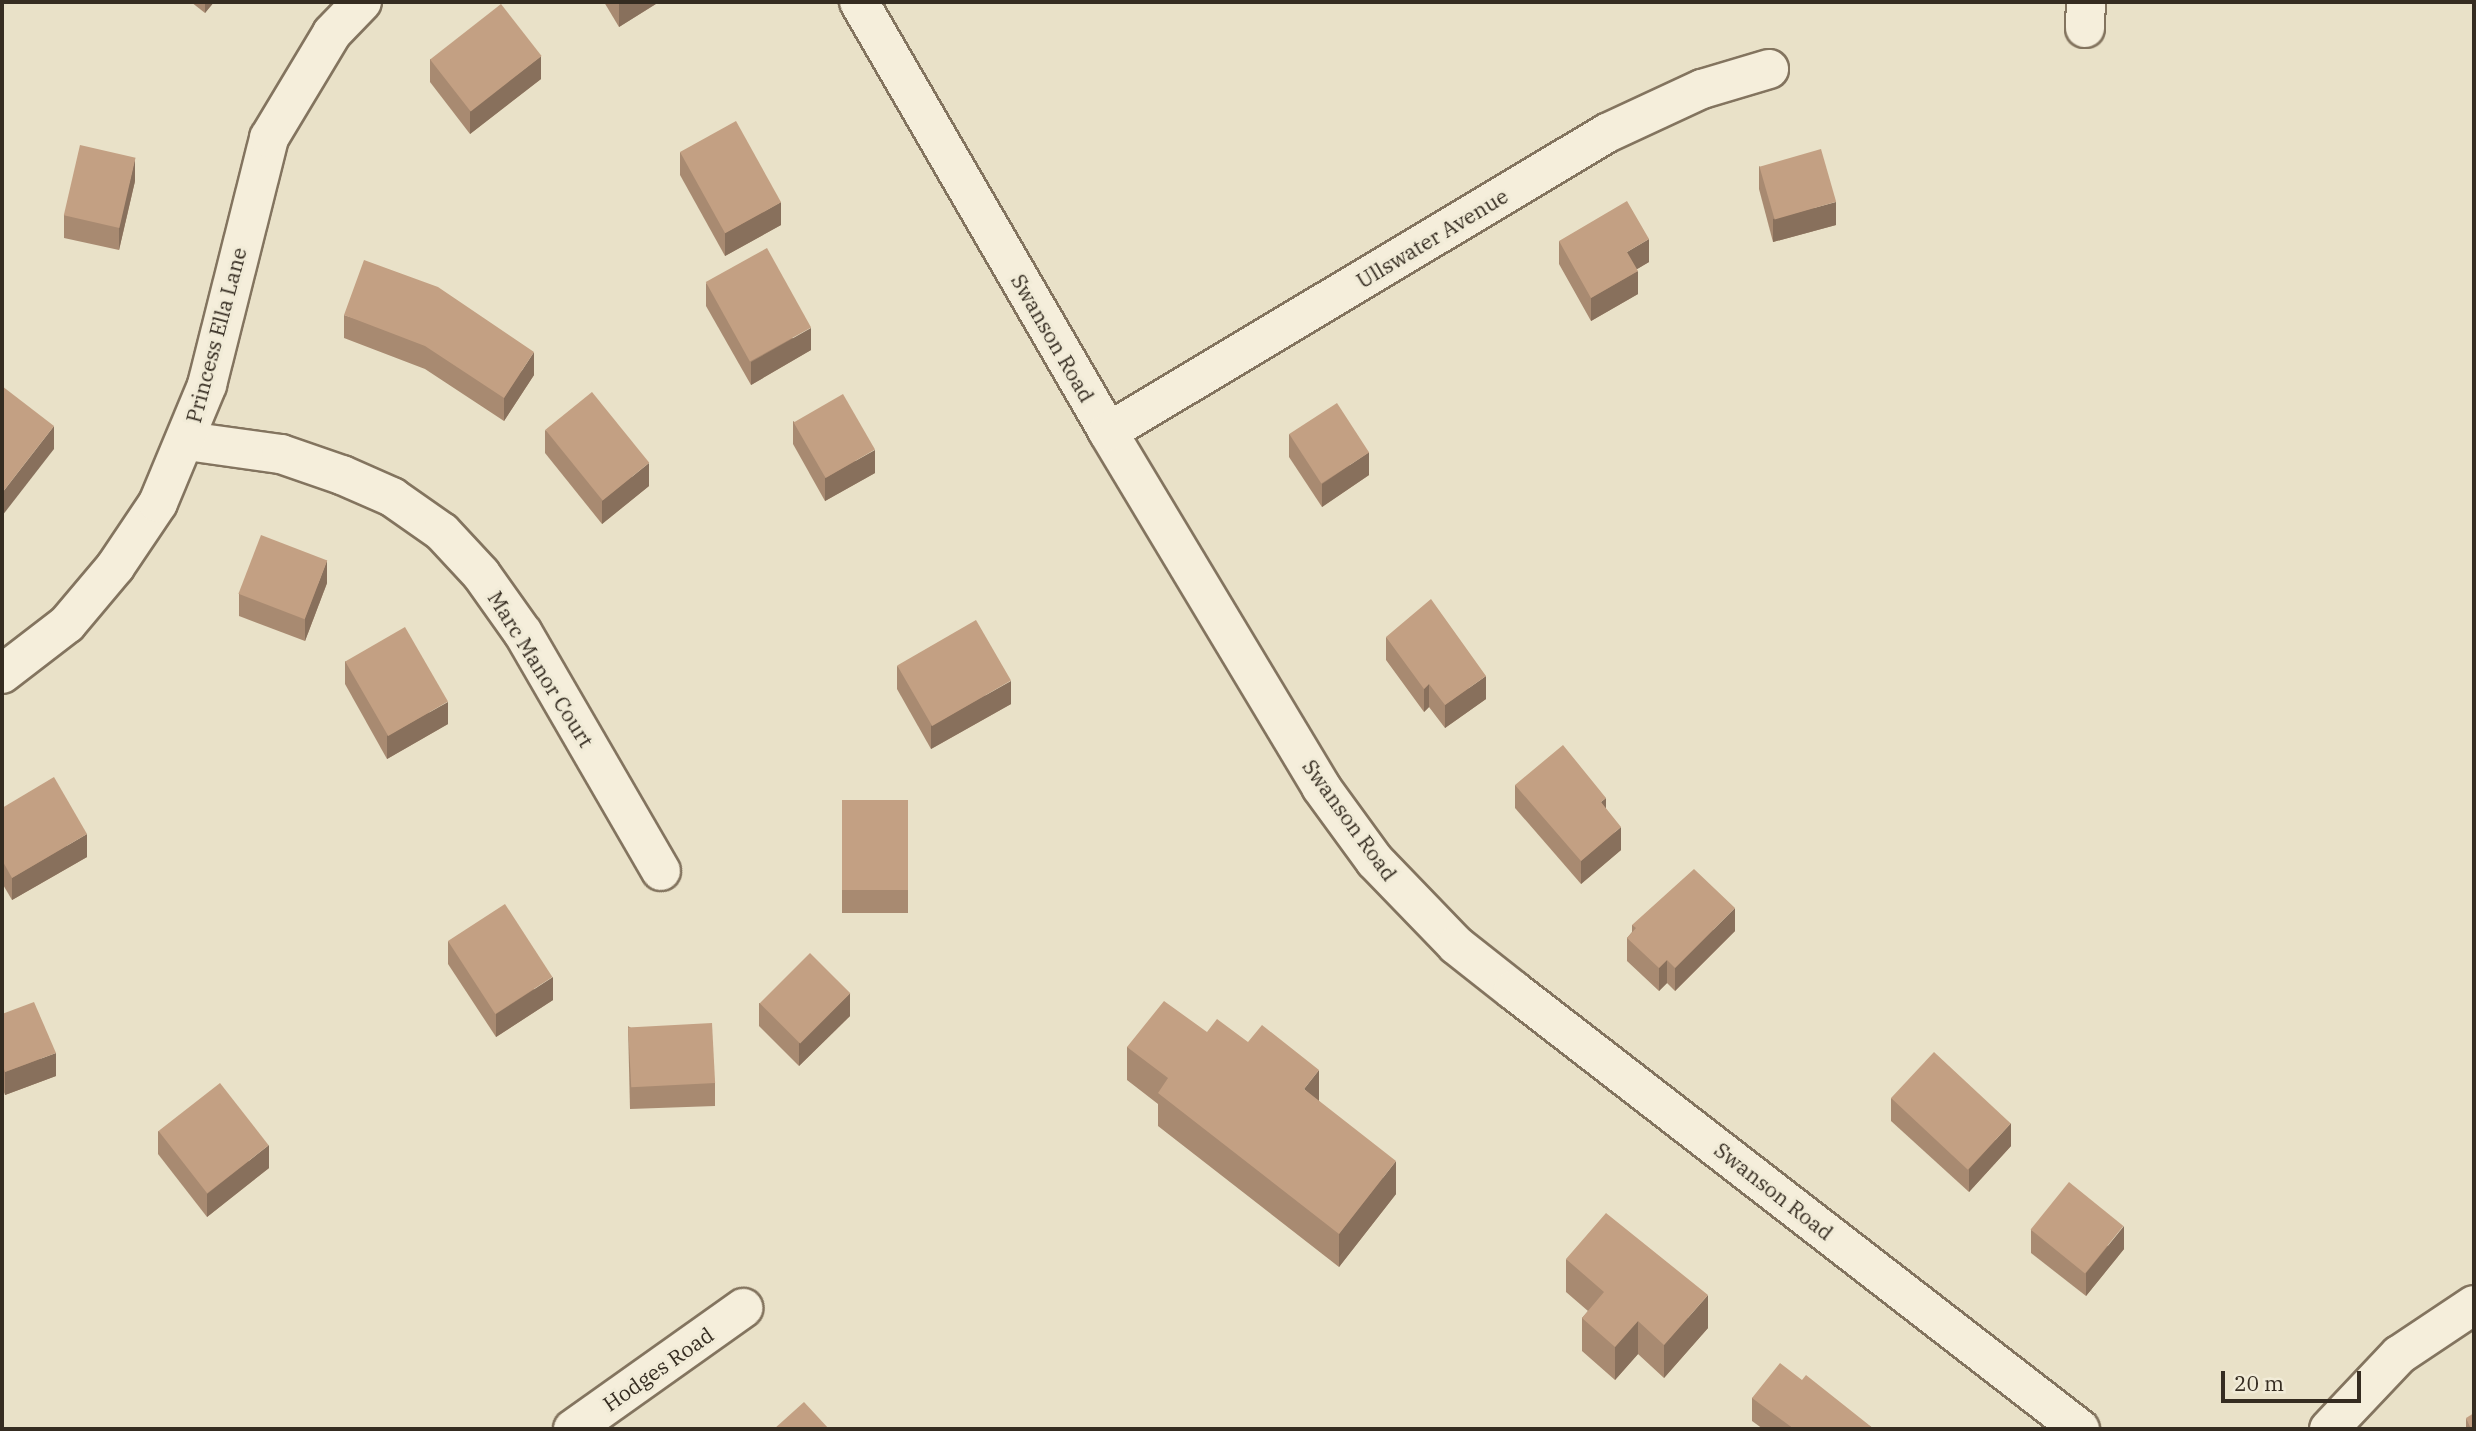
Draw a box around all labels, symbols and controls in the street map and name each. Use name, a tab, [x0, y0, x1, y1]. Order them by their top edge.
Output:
street label: Ullswater Avenue	[1352, 183, 1512, 293]
street label: Princess Ella Lane	[180, 245, 252, 425]
street label: Swanson Road	[1006, 269, 1100, 407]
street label: Marc Manor Court	[483, 586, 599, 752]
street label: Swanson Road	[1298, 754, 1402, 886]
street label: Swanson Road	[1710, 1137, 1838, 1245]
street label: Hodges Road	[598, 1322, 718, 1416]
scale bar	[2224, 1358, 2364, 1402]
text: 20 m	[2234, 1369, 2284, 1397]

